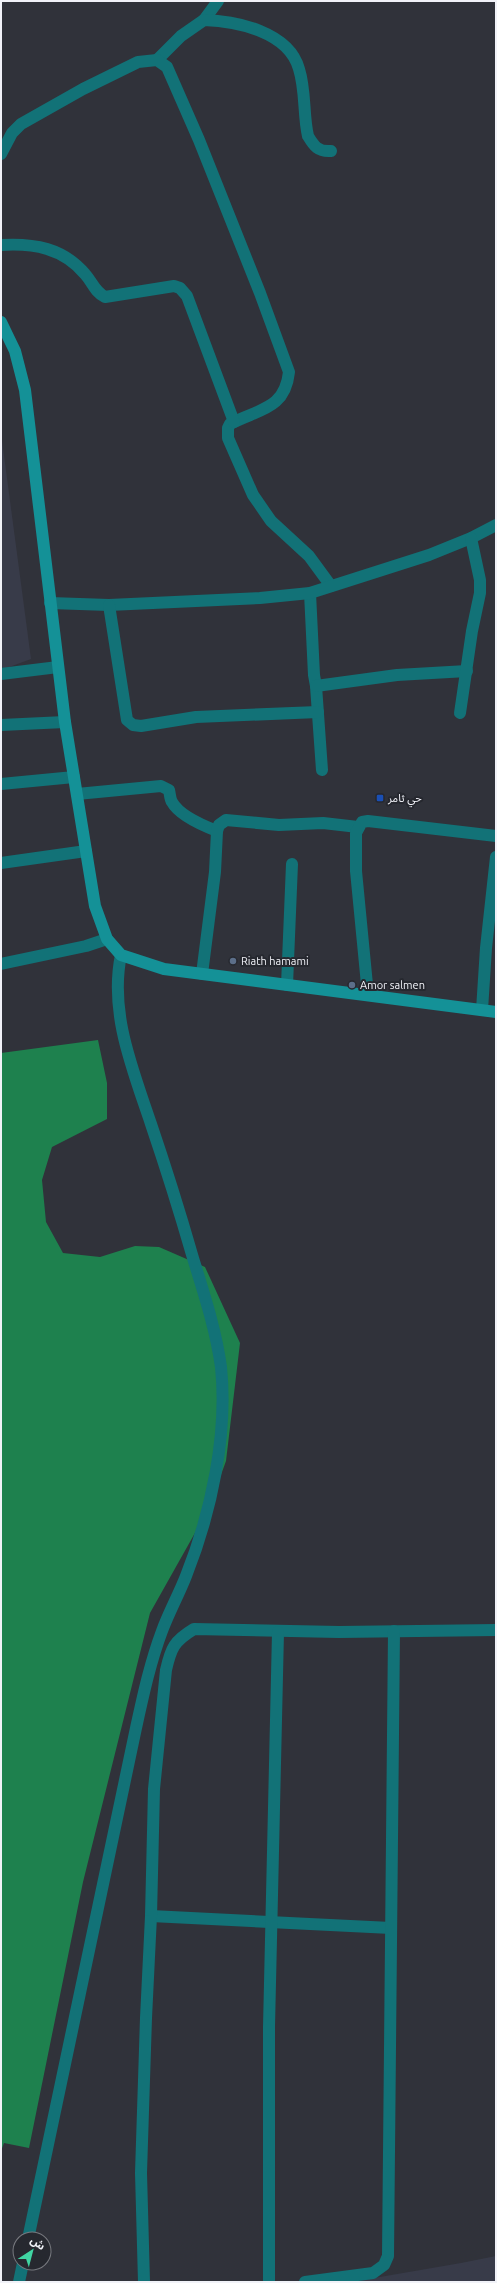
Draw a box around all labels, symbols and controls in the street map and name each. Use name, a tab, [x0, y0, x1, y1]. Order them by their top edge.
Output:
place label: حي ثامر	[387, 792, 422, 808]
marker: حي ثامر	[375, 793, 385, 803]
place label: Riath hamami	[241, 955, 309, 967]
marker: Riath hamami	[228, 956, 238, 966]
place label: Amor salmen	[360, 979, 425, 991]
marker: Amor salmen	[347, 980, 357, 990]
north arrow	[12, 2231, 52, 2271]
text: ش	[28, 2234, 48, 2253]

